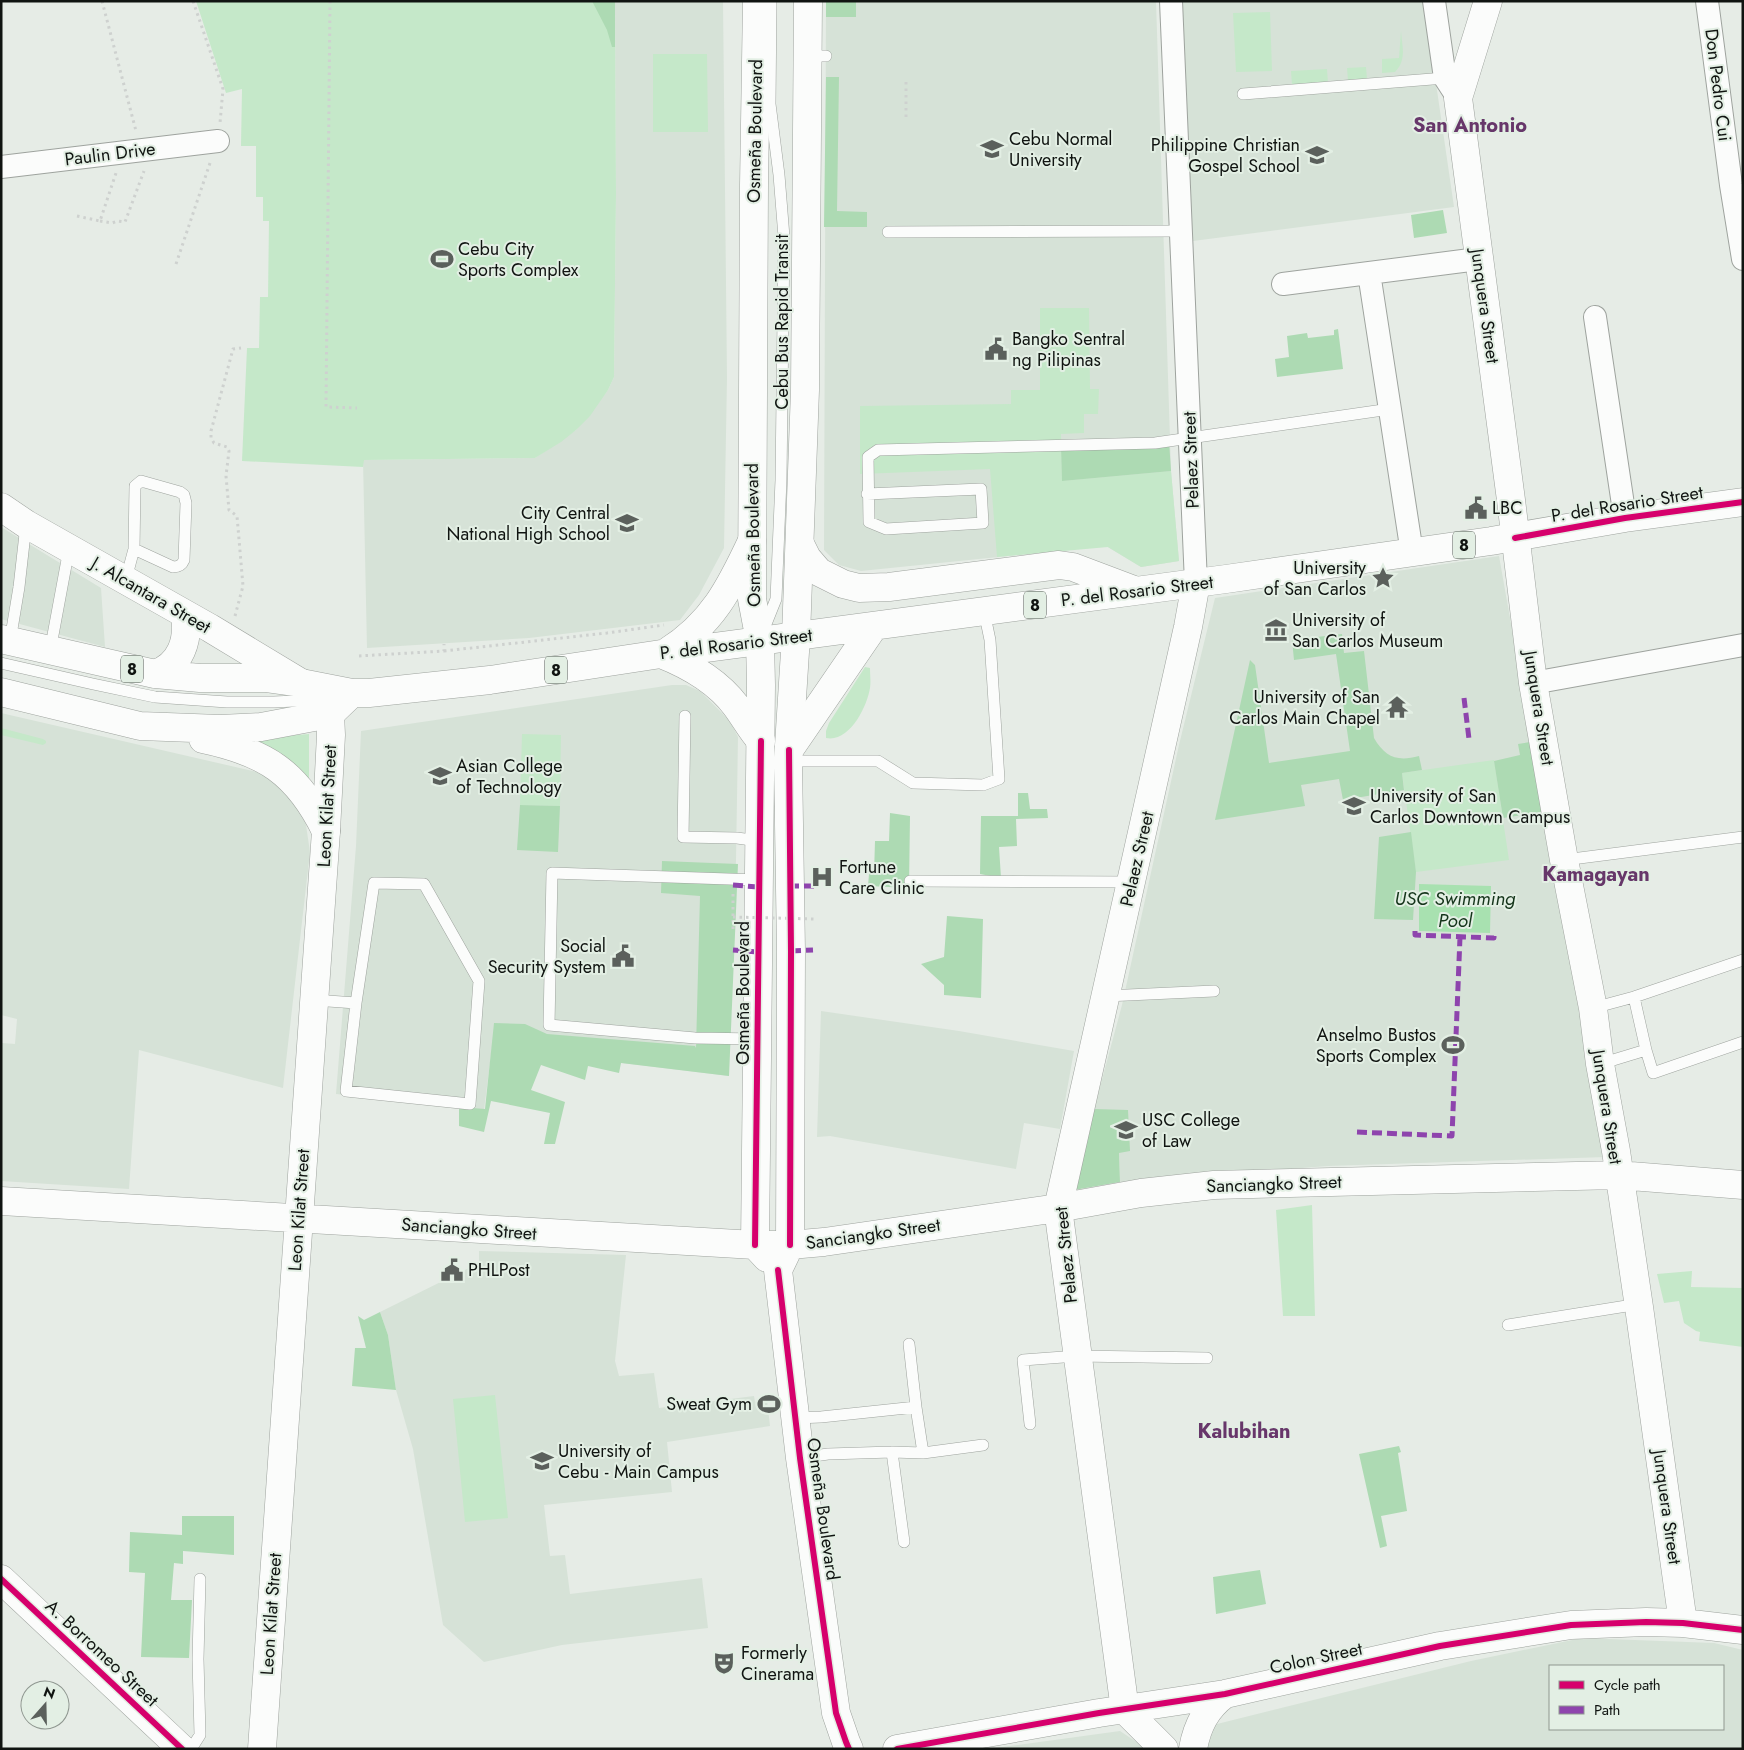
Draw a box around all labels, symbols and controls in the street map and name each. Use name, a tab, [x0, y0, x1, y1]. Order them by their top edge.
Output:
street label: Don Pedro Cui	[1698, 27, 1738, 143]
street label: Osmeña Boulevard	[741, 59, 769, 203]
district label: San Antonio	[1413, 111, 1527, 140]
place label: Cebu Normal University	[1009, 126, 1113, 173]
place label: Philippine Christian Gospel School	[1151, 132, 1300, 179]
street label: Paulin Drive	[63, 136, 157, 172]
school or university icon: Cebu Normal University	[979, 136, 1005, 162]
school or university icon: Philippine Christian Gospel School	[1304, 142, 1330, 168]
street label: Cebu Bus Rapid Transit	[769, 233, 795, 410]
place label: Cebu City Sports Complex	[458, 236, 579, 283]
street label: Junquera Street	[1464, 245, 1506, 366]
sports icon: Cebu City Sports Complex	[429, 246, 455, 272]
place label: Bangko Sentral ng Pilipinas	[1012, 326, 1125, 373]
public building icon: Bangko Sentral ng Pilipinas	[983, 336, 1009, 362]
street label: Pelaez Street	[1176, 410, 1206, 509]
street label: Osmeña Boulevard	[739, 463, 767, 607]
street label: P. del Rosario Street	[1549, 479, 1705, 529]
public building icon: LBC	[1463, 495, 1489, 521]
place label: LBC	[1492, 495, 1522, 521]
place label: City Central National High School	[447, 500, 610, 547]
school or university icon: City Central National High School	[614, 510, 640, 536]
road number: 8	[1453, 532, 1475, 558]
street label: J. Alcantara Street	[85, 549, 216, 640]
place label: University of San Carlos	[1264, 555, 1366, 602]
place icon: University of San Carlos	[1370, 565, 1396, 591]
street label: P. del Rosario Street	[1059, 569, 1215, 613]
road number: 8	[1024, 592, 1046, 618]
place label: University of San Carlos Museum	[1292, 607, 1443, 654]
museum icon: University of San Carlos Museum	[1263, 617, 1289, 643]
street label: P. del Rosario Street	[658, 622, 814, 666]
street label: Junquera Street	[1517, 647, 1561, 768]
road number: 8	[121, 656, 143, 682]
road number: 8	[545, 656, 567, 684]
place label: University of San Carlos Main Chapel	[1229, 684, 1380, 731]
temple icon: University of San Carlos Main Chapel	[1384, 694, 1410, 720]
street label: Leon Kilat Street	[311, 744, 343, 868]
place label: Asian College of Technology	[456, 753, 563, 800]
school or university icon: Asian College of Technology	[427, 763, 453, 789]
place label: University of San Carlos Downtown Campus	[1370, 783, 1570, 830]
school or university icon: University of San Carlos Downtown Campus	[1341, 793, 1367, 819]
street label: Pelaez Street	[1113, 808, 1161, 909]
place label: Fortune Care Clinic	[839, 854, 924, 901]
district label: Kamagayan	[1542, 860, 1650, 889]
hospital icon: Fortune Care Clinic	[809, 864, 835, 890]
water label: USC Swimming Pool	[1394, 885, 1516, 934]
street label: Osmeña Boulevard	[730, 921, 756, 1065]
place label: Social Security System	[488, 933, 606, 980]
public building icon: Social Security System	[610, 943, 636, 969]
place label: Anselmo Bustos Sports Complex	[1316, 1022, 1436, 1069]
sports icon: Anselmo Bustos Sports Complex	[1440, 1032, 1466, 1058]
street label: Junquera Street	[1585, 1046, 1629, 1167]
place label: USC College of Law	[1142, 1107, 1240, 1154]
school or university icon: USC College of Law	[1113, 1117, 1139, 1143]
street label: Leon Kilat Street	[282, 1147, 316, 1272]
street label: Sanciangko Street	[1206, 1169, 1343, 1199]
street label: Pelaez Street	[1048, 1205, 1084, 1305]
street label: Sanciangko Street	[401, 1211, 538, 1247]
street label: Sanciangko Street	[804, 1212, 943, 1256]
public building icon: PHLPost	[439, 1257, 465, 1283]
place label: PHLPost	[468, 1257, 530, 1283]
place label: Sweat Gym	[666, 1391, 752, 1417]
sports icon: Sweat Gym	[756, 1391, 782, 1417]
district label: Kalubihan	[1197, 1417, 1291, 1446]
street label: Osmeña Boulevard	[800, 1436, 846, 1582]
place label: University of Cebu - Main Campus	[558, 1438, 719, 1485]
street label: Junquera Street	[1646, 1446, 1688, 1567]
school or university icon: University of Cebu - Main Campus	[529, 1448, 555, 1474]
street label: Leon Kilat Street	[254, 1551, 288, 1676]
street label: A. Borromeo Street	[40, 1594, 165, 1713]
street label: Colon Street	[1267, 1635, 1365, 1680]
place label: Formerly Cinerama	[741, 1640, 814, 1687]
theatre icon: Formerly Cinerama	[711, 1650, 737, 1676]
legend	[1549, 1665, 1724, 1730]
text: Cycle path	[1594, 1674, 1661, 1696]
north arrow	[20, 1680, 70, 1730]
text: N	[41, 1681, 58, 1704]
text: Path	[1594, 1699, 1620, 1721]

